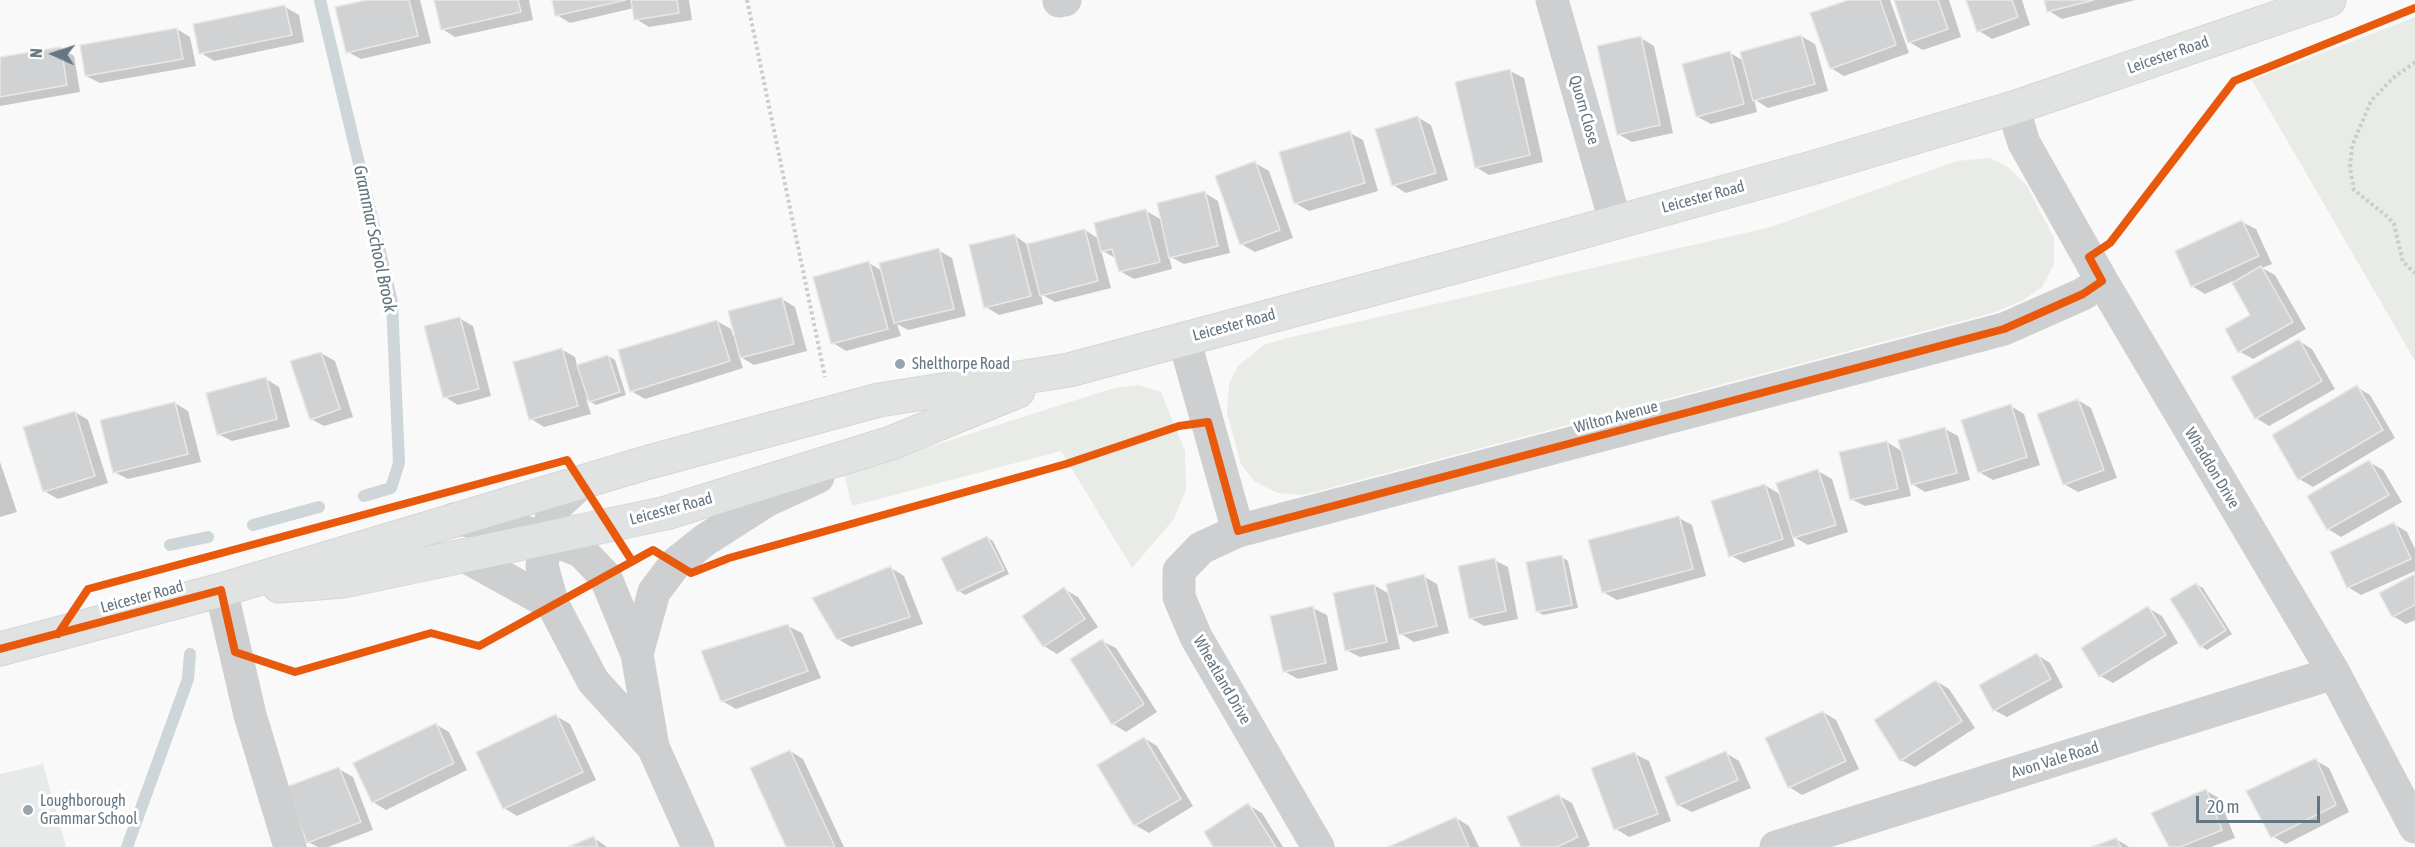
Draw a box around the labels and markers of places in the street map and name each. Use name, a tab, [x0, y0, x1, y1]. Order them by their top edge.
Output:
place label: Shelthorpe Road	[912, 354, 1010, 374]
marker: Shelthorpe Road	[893, 357, 907, 371]
place label: Loughborough Grammar School	[40, 791, 137, 829]
marker: Loughborough Grammar School	[21, 803, 35, 817]

